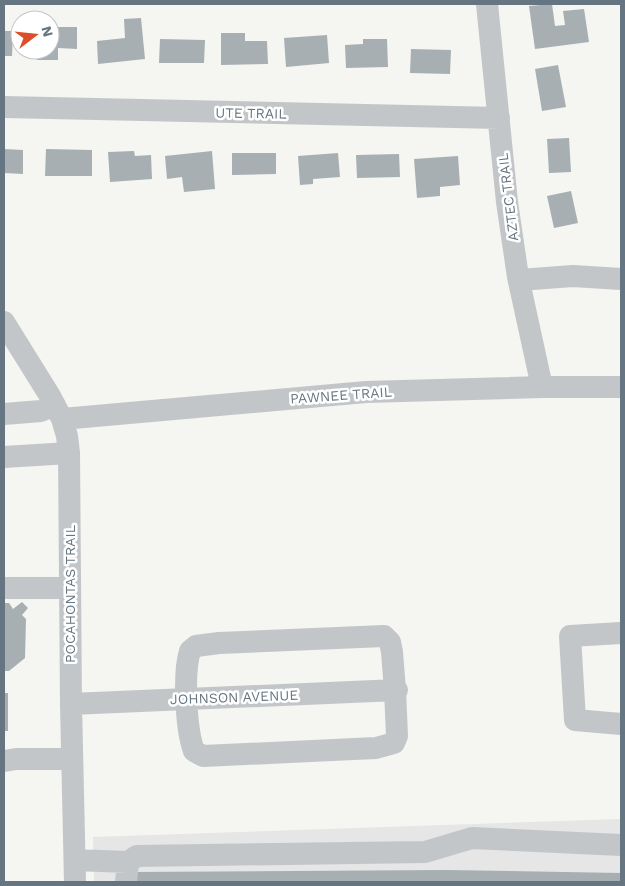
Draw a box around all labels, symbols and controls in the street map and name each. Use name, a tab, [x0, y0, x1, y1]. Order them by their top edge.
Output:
north arrow	[10, 10, 60, 60]
text: N	[38, 24, 57, 39]
street label: UTE TRAIL	[215, 104, 287, 122]
street label: AZTEC TRAIL	[495, 152, 521, 242]
street label: PAWNEE TRAIL	[290, 383, 392, 407]
street label: POCAHONTAS TRAIL	[62, 525, 78, 663]
street label: JOHNSON AVENUE	[170, 687, 299, 707]

